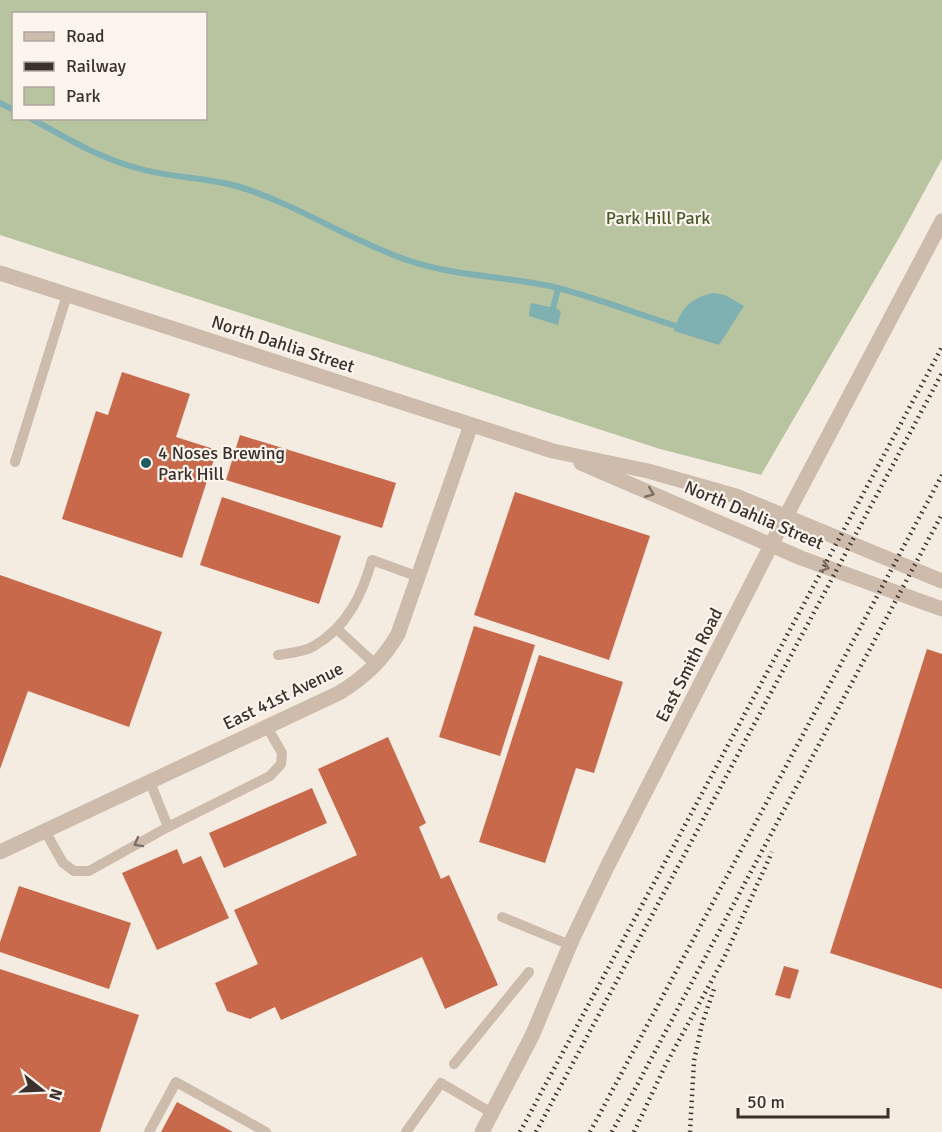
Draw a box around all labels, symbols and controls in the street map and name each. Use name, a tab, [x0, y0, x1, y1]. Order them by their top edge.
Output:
legend	[12, 12, 207, 120]
text: Road	[66, 25, 105, 47]
text: Railway	[66, 55, 127, 77]
text: Park	[66, 85, 101, 107]
park label: Park Hill Park	[606, 207, 710, 229]
street label: North Dahlia Street	[209, 310, 357, 378]
place label: 4 Noses Brewing Park Hill	[158, 442, 285, 485]
marker: 4 Noses Brewing Park Hill	[139, 456, 153, 470]
street label: North Dahlia Street	[681, 476, 827, 554]
one-way arrow	[643, 486, 654, 498]
one-way arrow	[819, 559, 830, 572]
street label: East Smith Road	[651, 604, 727, 726]
street label: East 41st Avenue	[219, 657, 347, 735]
one-way arrow	[134, 836, 145, 847]
north arrow	[12, 1060, 72, 1120]
scale bar	[738, 1081, 888, 1119]
text: N	[44, 1086, 67, 1103]
text: 50 m	[747, 1091, 785, 1113]

